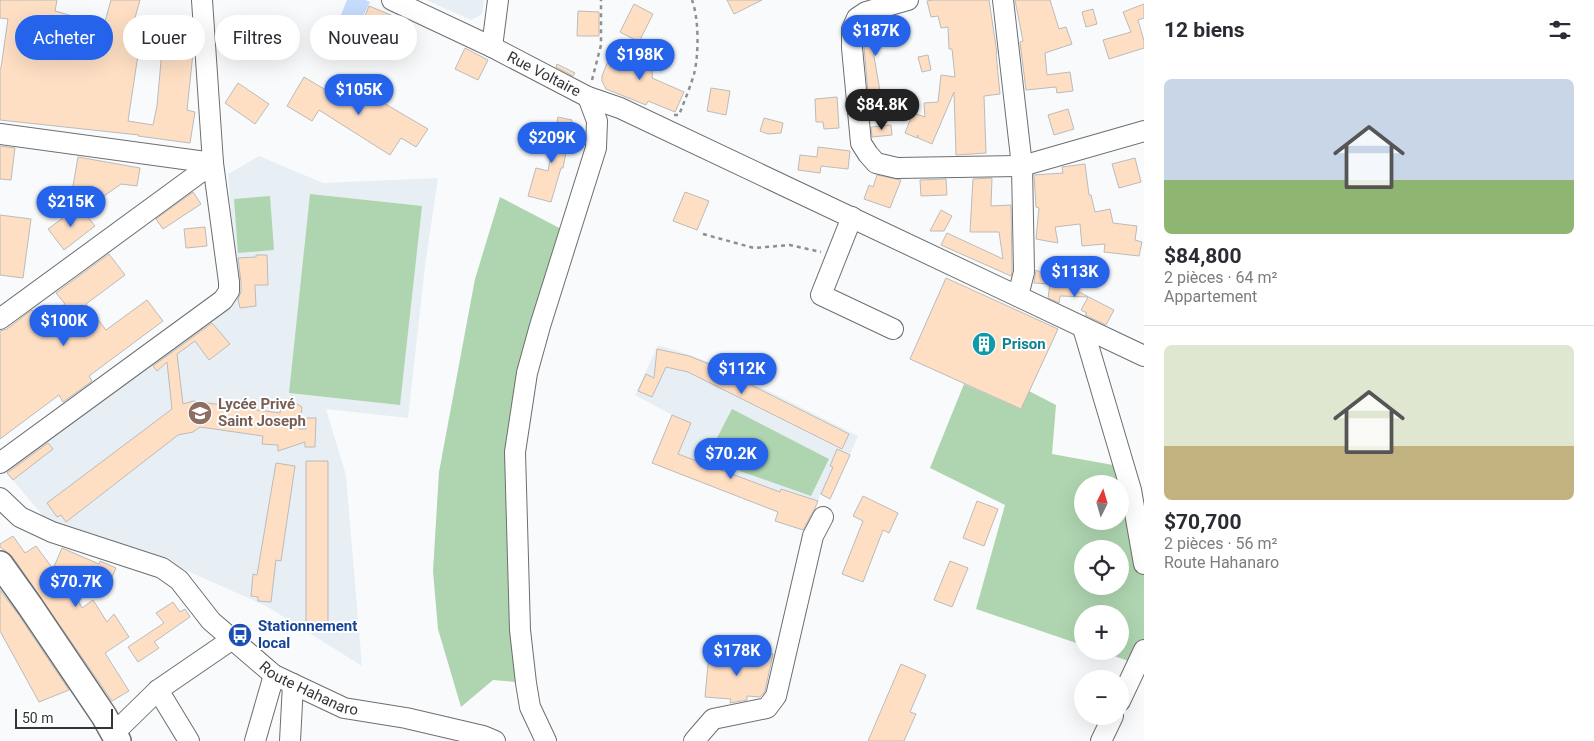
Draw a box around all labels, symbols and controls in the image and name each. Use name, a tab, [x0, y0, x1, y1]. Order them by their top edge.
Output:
chip: Acheter	[15, 15, 113, 60]
chip: Louer	[123, 15, 205, 60]
chip: Filtres	[215, 15, 300, 60]
chip: Nouveau	[310, 15, 417, 60]
pin: $187K	[841, 15, 911, 57]
icon: filters	[1546, 16, 1574, 44]
text: 12 biens	[1164, 18, 1245, 42]
text: $187K	[853, 21, 899, 40]
pin: $198K	[605, 38, 675, 81]
text: $198K	[617, 45, 663, 64]
street label: Rue Voltaire	[504, 47, 584, 101]
pin: $105K	[324, 74, 394, 116]
text: $105K	[336, 80, 382, 99]
pin: $84.8K	[841, 88, 923, 131]
text: $84.8K	[856, 95, 908, 114]
icon: home	[1324, 112, 1414, 202]
pin: $209K	[517, 121, 587, 164]
text: $209K	[529, 128, 575, 147]
pin: $215K	[36, 186, 106, 228]
text: $215K	[48, 192, 94, 211]
text: $84,800	[1164, 244, 1241, 268]
pin: $113K	[1040, 256, 1110, 298]
text: $113K	[1052, 262, 1098, 281]
text: 2 pièces · 64 m²	[1164, 268, 1277, 287]
text: Appartement	[1164, 287, 1257, 306]
pin: $100K	[29, 304, 99, 347]
text: $100K	[41, 311, 87, 330]
building icon: Prison	[971, 331, 997, 357]
place label: Prison	[1002, 335, 1046, 353]
pin: $112K	[707, 352, 777, 395]
text: $112K	[719, 359, 765, 378]
icon: home	[1324, 377, 1414, 467]
place label: Lycée Privé Saint Joseph	[218, 395, 306, 430]
school or university icon: Lycée Privé Saint Joseph	[187, 400, 213, 426]
pin: $70.2K	[690, 438, 772, 480]
text: $70.2K	[705, 444, 757, 463]
north arrow	[1074, 475, 1129, 530]
map controls	[1074, 475, 1129, 725]
text: $70,700	[1164, 510, 1241, 534]
text: 2 pièces · 56 m²	[1164, 534, 1277, 553]
button: locate	[1074, 540, 1129, 595]
text: Route Hahanaro	[1164, 553, 1279, 572]
pin: $70.7K	[35, 566, 117, 608]
text: $70.7K	[50, 572, 102, 591]
button: +	[1074, 605, 1129, 660]
place label: Stationnement local	[258, 617, 357, 652]
bus stop icon: Stationnement local	[227, 622, 253, 648]
pin: $178K	[702, 634, 772, 677]
text: $178K	[714, 641, 760, 660]
street label: Route Hahanaro	[256, 657, 359, 719]
button: −	[1074, 670, 1129, 725]
scale bar	[15, 706, 112, 729]
text: 50 m	[22, 710, 54, 726]

